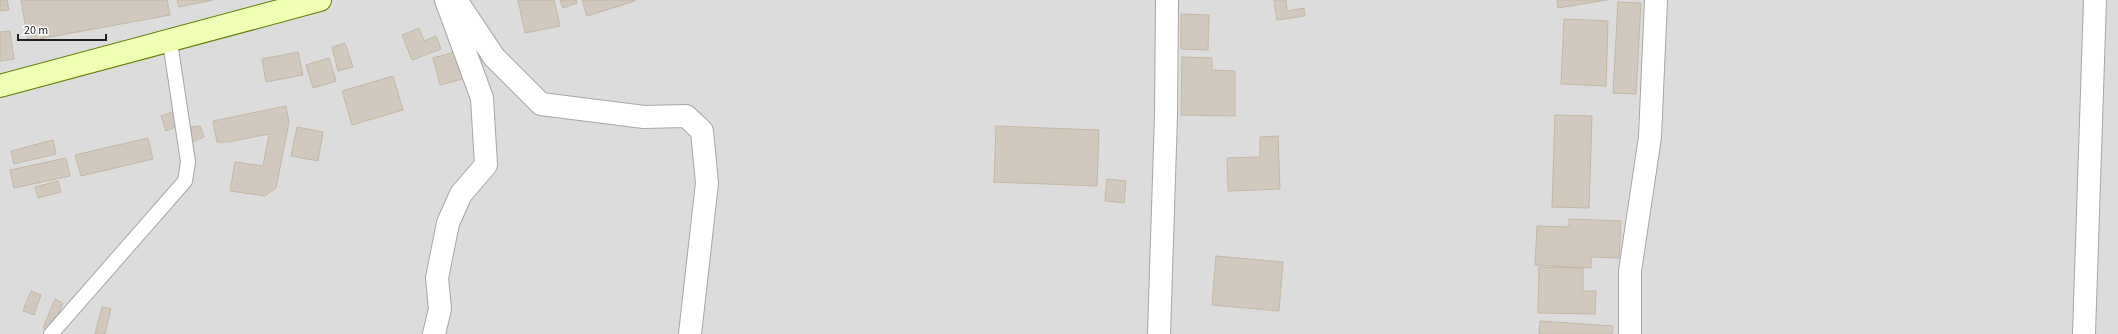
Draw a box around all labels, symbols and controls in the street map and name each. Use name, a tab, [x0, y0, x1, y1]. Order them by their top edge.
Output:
scale bar	[18, 16, 106, 42]
text: 20 m	[24, 22, 48, 39]

